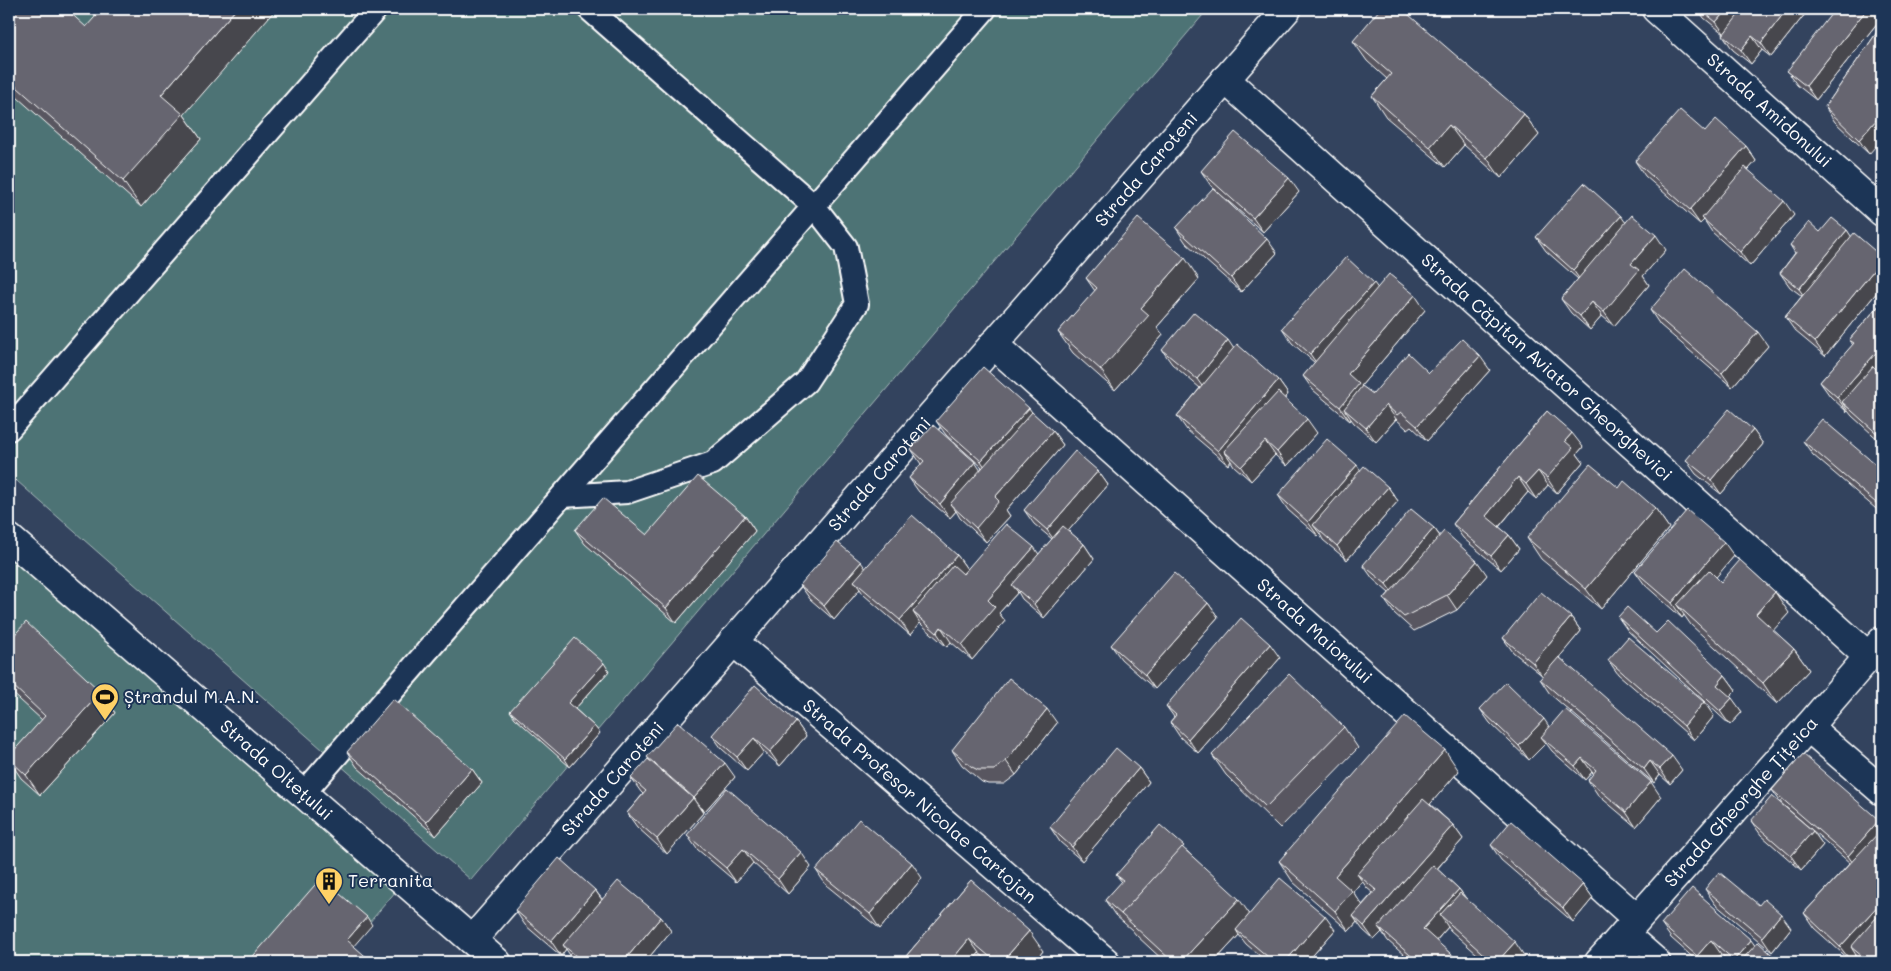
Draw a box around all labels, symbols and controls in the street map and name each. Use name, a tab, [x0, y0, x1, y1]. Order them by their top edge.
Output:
street label: Strada Amidonului	[1702, 47, 1838, 173]
street label: Strada Caroteni	[1089, 106, 1203, 231]
street label: Strada Căpitan Aviator Gheorghevici	[1416, 248, 1678, 486]
street label: Strada Caroteni	[822, 411, 936, 536]
street label: Strada Maiorului	[1252, 572, 1378, 688]
sports icon: Ștrandul M.A.N.	[90, 682, 120, 721]
place label: Ștrandul M.A.N.	[124, 684, 260, 708]
street label: Strada Profesor Nicolae Cartojan	[798, 693, 1042, 908]
street label: Strada Gheorghe Țițeica	[1658, 711, 1823, 892]
street label: Strada Oltețului	[215, 714, 338, 825]
street label: Strada Caroteni	[555, 716, 669, 841]
building icon: Terranita	[314, 866, 344, 905]
place label: Terranita	[348, 868, 433, 892]

